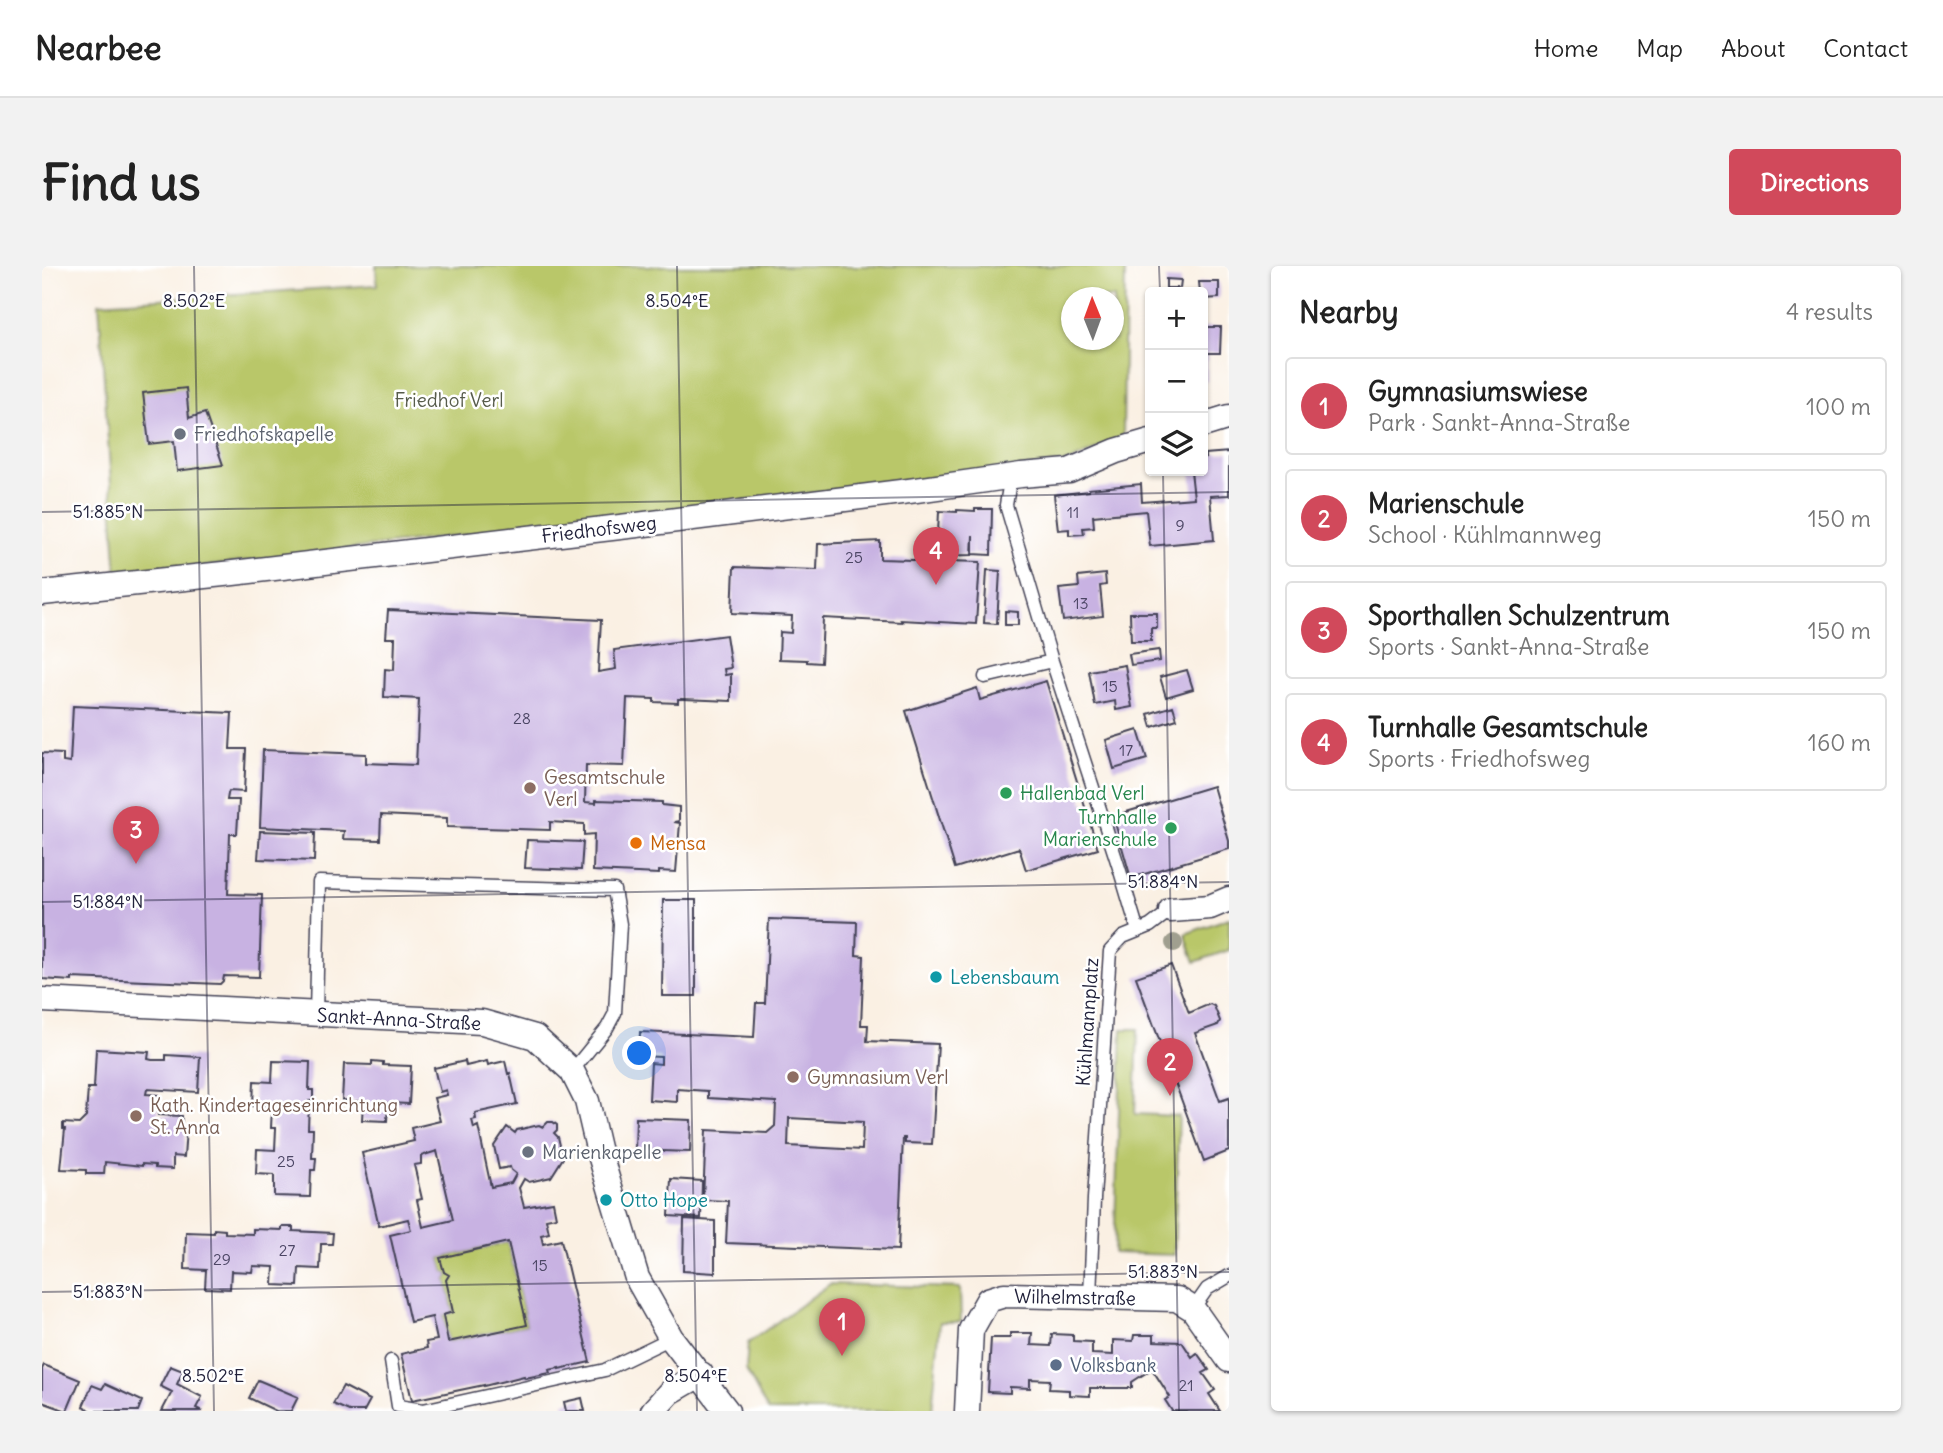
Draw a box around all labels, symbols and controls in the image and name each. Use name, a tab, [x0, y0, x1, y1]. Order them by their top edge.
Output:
text: Nearbee	[35, 27, 161, 69]
text: Home	[1534, 33, 1598, 63]
text: Map	[1636, 33, 1683, 63]
text: About	[1721, 33, 1785, 63]
text: Contact	[1823, 33, 1908, 63]
button: Directions	[1729, 149, 1901, 215]
text: Find us	[42, 152, 200, 213]
north arrow	[1061, 287, 1124, 350]
map controls	[1145, 287, 1208, 476]
button: +	[1145, 287, 1208, 350]
text: 8.502°E	[163, 289, 225, 312]
text: 8.504°E	[645, 289, 709, 312]
text: Nearby	[1299, 293, 1399, 331]
text: 4 results	[1786, 297, 1873, 326]
button: −	[1145, 350, 1208, 413]
text: Gymnasiumswiese	[1368, 375, 1588, 408]
park label: Friedhof Verl	[394, 388, 504, 412]
text: 1	[1319, 392, 1329, 421]
text: 100 m	[1806, 392, 1871, 421]
text: Park · Sankt-Anna-Straße	[1368, 408, 1630, 437]
button: layers	[1145, 413, 1208, 476]
place label: Friedhofskapelle	[194, 422, 334, 446]
marker: Friedhofskapelle	[172, 426, 188, 442]
text: Marienschule	[1368, 487, 1524, 520]
text: 51.885°N	[73, 500, 143, 523]
house number: 11	[1067, 502, 1079, 522]
text: 2	[1318, 504, 1330, 533]
text: 150 m	[1808, 504, 1871, 533]
street label: Friedhofsweg	[540, 510, 658, 548]
house number: 9	[1175, 515, 1185, 535]
text: School · Kühlmannweg	[1368, 520, 1602, 549]
pin: 4	[913, 527, 959, 585]
house number: 25	[845, 547, 863, 567]
house number: 13	[1073, 593, 1089, 613]
text: Sporthallen Schulzentrum	[1368, 599, 1670, 632]
text: 3	[1317, 616, 1331, 645]
text: 150 m	[1808, 616, 1871, 645]
text: Sports · Sankt-Anna-Straße	[1368, 632, 1649, 661]
house number: 15	[1102, 676, 1118, 696]
house number: 28	[513, 708, 531, 728]
text: Turnhalle Gesamtschule	[1368, 711, 1648, 744]
text: 4	[1317, 728, 1331, 757]
text: 160 m	[1808, 728, 1871, 757]
house number: 17	[1119, 740, 1133, 760]
text: Sports · Friedhofsweg	[1368, 744, 1590, 773]
place label: Gesamtschule Verl	[544, 765, 665, 811]
marker: Gesamtschule Verl	[522, 780, 538, 796]
place label: Hallenbad Verl	[1020, 781, 1145, 805]
marker: Hallenbad Verl	[998, 785, 1014, 801]
place label: Turnhalle Marienschule	[1043, 805, 1157, 851]
pin: 3	[113, 806, 159, 864]
marker: Turnhalle Marienschule	[1163, 820, 1179, 836]
place label: Mensa	[650, 831, 706, 855]
marker: Mensa	[628, 835, 644, 851]
text: 51.884°N	[1128, 870, 1198, 893]
text: 51.884°N	[73, 890, 143, 913]
street label: Kühlmannplatz	[1071, 957, 1103, 1087]
place label: Lebensbaum	[950, 965, 1059, 989]
marker: Lebensbaum	[928, 969, 944, 985]
street label: Sankt-Anna-Straße	[316, 1003, 482, 1035]
your location	[622, 1036, 656, 1070]
pin: 2	[1147, 1038, 1193, 1096]
place label: Gymnasium Verl	[807, 1065, 949, 1089]
marker: Gymnasium Verl	[785, 1069, 801, 1085]
place label: Kath. Kindertageseinrichtung St. Anna	[150, 1093, 398, 1139]
marker: Kath. Kindertageseinrichtung St. Anna	[128, 1108, 144, 1124]
place label: Marienkapelle	[542, 1140, 662, 1164]
marker: Marienkapelle	[520, 1144, 536, 1160]
house number: 25	[277, 1151, 295, 1171]
place label: Otto Hope	[620, 1188, 708, 1212]
marker: Otto Hope	[598, 1192, 614, 1208]
house number: 27	[279, 1240, 295, 1260]
house number: 29	[213, 1249, 231, 1269]
house number: 15	[532, 1255, 548, 1275]
text: 51.883°N	[1128, 1260, 1198, 1283]
text: 51.883°N	[73, 1280, 143, 1303]
street label: Wilhelmstraße	[1014, 1284, 1136, 1310]
pin: 1	[819, 1298, 865, 1356]
place label: Volksbank	[1070, 1353, 1157, 1377]
marker: Volksbank	[1048, 1357, 1064, 1373]
text: 8.502°E	[182, 1364, 244, 1387]
text: 8.504°E	[664, 1364, 728, 1387]
house number: 21	[1178, 1375, 1194, 1395]

